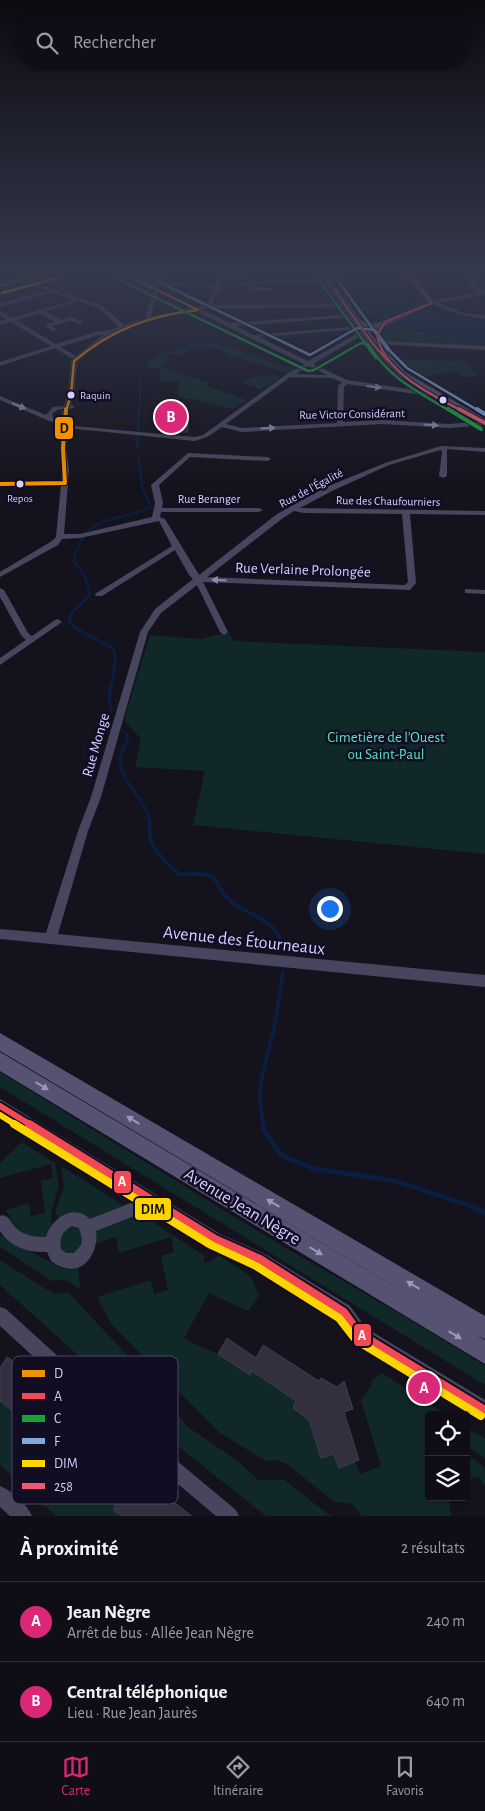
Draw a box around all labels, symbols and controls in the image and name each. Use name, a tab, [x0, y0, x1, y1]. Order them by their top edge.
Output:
search box	[15, 15, 470, 70]
icon: search	[33, 29, 61, 57]
text: Rechercher	[73, 33, 156, 52]
one-way arrow	[366, 383, 382, 391]
marker: Raquin	[66, 390, 76, 400]
place label: Raquin	[80, 390, 111, 401]
unlabelled marker	[438, 395, 448, 405]
pin: B	[155, 398, 187, 436]
one-way arrow	[12, 402, 26, 410]
street label: Rue Victor Considérant	[299, 407, 405, 421]
line badge: D	[54, 416, 74, 440]
text: D	[59, 422, 69, 436]
one-way arrow	[423, 422, 439, 430]
one-way arrow	[261, 424, 277, 432]
street label: Rue de l'Égalité	[277, 465, 345, 510]
marker: Repos	[15, 479, 25, 489]
place label: Repos	[7, 493, 33, 504]
street label: Rue Beranger	[178, 493, 240, 505]
street label: Rue des Chaufourniers	[336, 494, 440, 508]
street label: Rue Verlaine Prolongée	[235, 560, 371, 580]
one-way arrow	[210, 576, 226, 584]
street label: Rue Monge	[80, 711, 112, 779]
park label: Cimetière de l’Ouest ou Saint-Paul	[327, 730, 445, 762]
your location	[317, 896, 343, 922]
street label: Avenue des Étourneaux	[162, 921, 327, 958]
one-way arrow	[35, 1081, 48, 1090]
one-way arrow	[127, 1116, 140, 1125]
street label: Avenue Jean Nègre	[181, 1165, 303, 1249]
line badge: A	[113, 1170, 132, 1194]
text: A	[118, 1175, 127, 1189]
line badge: DIM	[134, 1197, 172, 1221]
one-way arrow	[266, 1198, 280, 1207]
text: DIM	[141, 1203, 165, 1217]
one-way arrow	[309, 1246, 323, 1255]
one-way arrow	[406, 1281, 419, 1290]
line badge: A	[353, 1323, 372, 1347]
text: A	[358, 1329, 367, 1343]
one-way arrow	[449, 1330, 462, 1339]
legend	[12, 1356, 178, 1504]
text: D	[54, 1367, 63, 1381]
pin: A	[408, 1369, 440, 1407]
text: A	[54, 1390, 62, 1404]
map controls	[425, 1411, 470, 1501]
button: locate	[425, 1411, 470, 1456]
text: C	[54, 1412, 61, 1426]
text: F	[54, 1435, 61, 1449]
button: layers	[425, 1456, 470, 1501]
text: DIM	[54, 1457, 78, 1471]
text: 258	[54, 1480, 73, 1494]
text: À proximité	[20, 1538, 118, 1559]
text: 2 résultats	[401, 1540, 465, 1556]
text: Jean Nègre	[67, 1603, 151, 1622]
text: A	[31, 1613, 41, 1629]
text: 240 m	[426, 1613, 465, 1629]
text: Arrêt de bus · Allée Jean Nègre	[67, 1625, 254, 1641]
text: Central téléphonique	[67, 1683, 228, 1702]
text: B	[31, 1693, 41, 1709]
text: 640 m	[426, 1693, 465, 1709]
text: Lieu · Rue Jean Jaurès	[67, 1705, 197, 1721]
tab: Carte	[61, 1753, 90, 1800]
tab: Itinéraire	[213, 1753, 263, 1800]
tab: Favoris	[386, 1753, 424, 1800]

